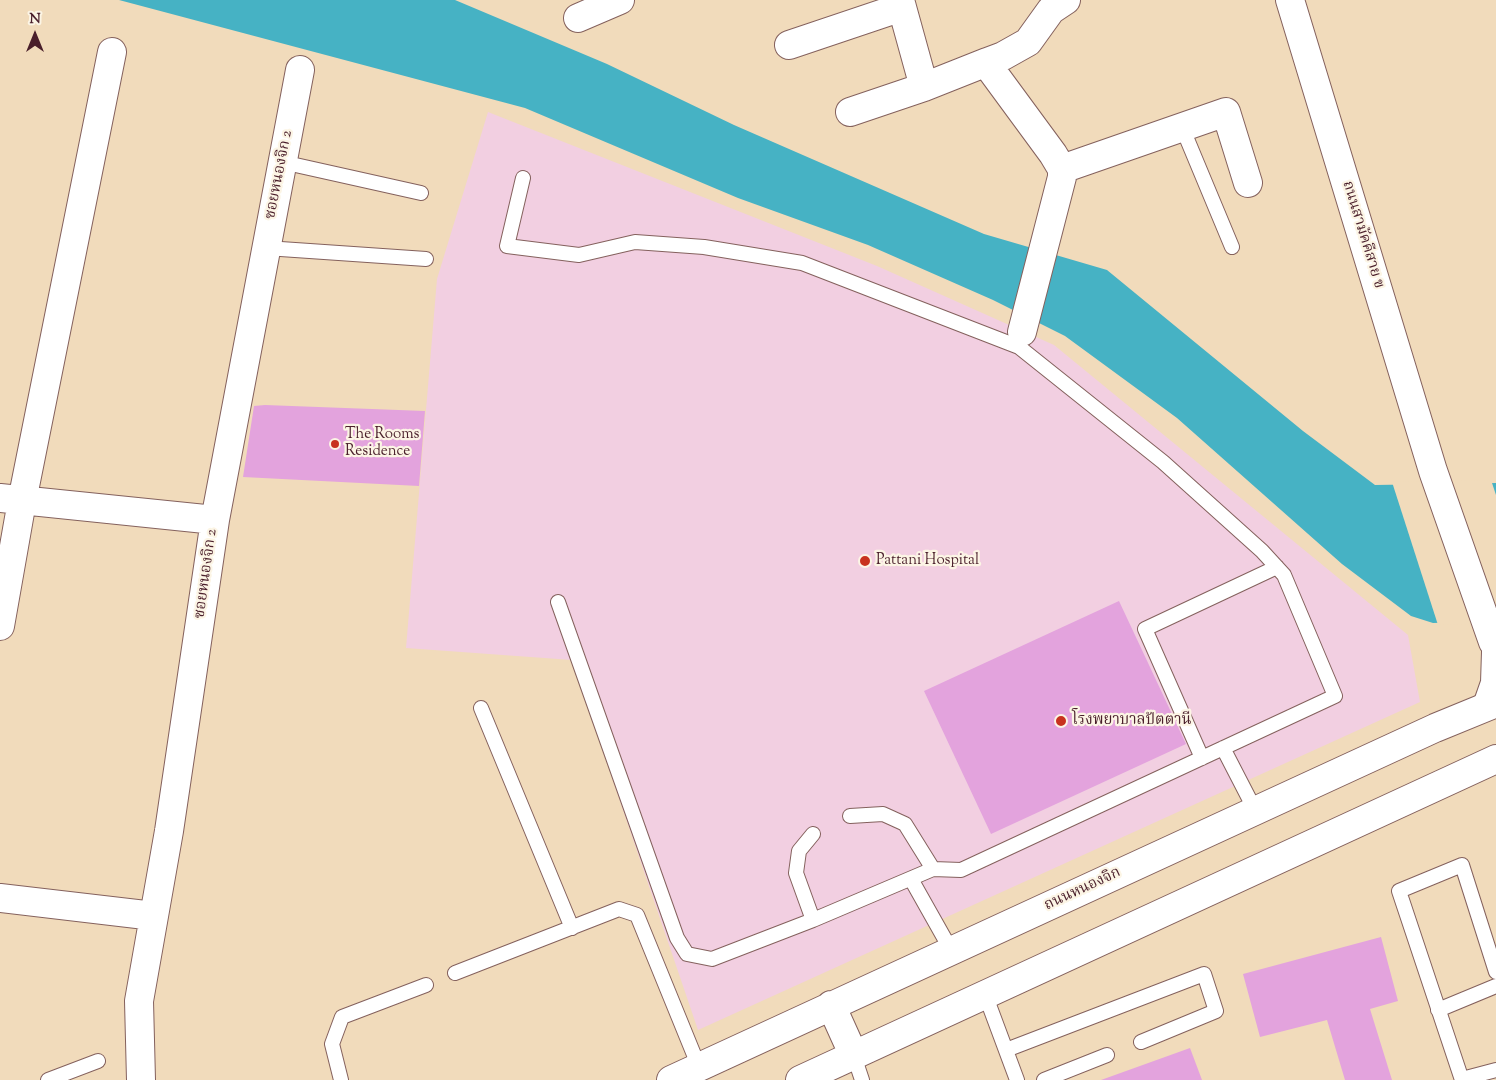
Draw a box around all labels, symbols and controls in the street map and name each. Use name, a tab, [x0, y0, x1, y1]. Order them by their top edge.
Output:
north arrow	[10, 10, 60, 60]
text: N	[29, 10, 41, 30]
street label: ซอยหนองจิก 2	[263, 129, 297, 221]
street label: ถนนสามัคคีสาย ข	[1337, 179, 1387, 291]
place label: The Rooms Residence	[345, 426, 419, 461]
marker: The Rooms Residence	[329, 438, 341, 450]
street label: ซอยหนองจิก 2	[192, 528, 222, 620]
place label: Pattani Hospital	[876, 552, 979, 570]
marker: Pattani Hospital	[858, 554, 872, 568]
place label: โรงพยาบาลปัตตานี	[1072, 712, 1191, 730]
marker: โรงพยาบาลปัตตานี	[1054, 714, 1068, 728]
street label: ถนนหนองจิก	[1042, 864, 1124, 916]

